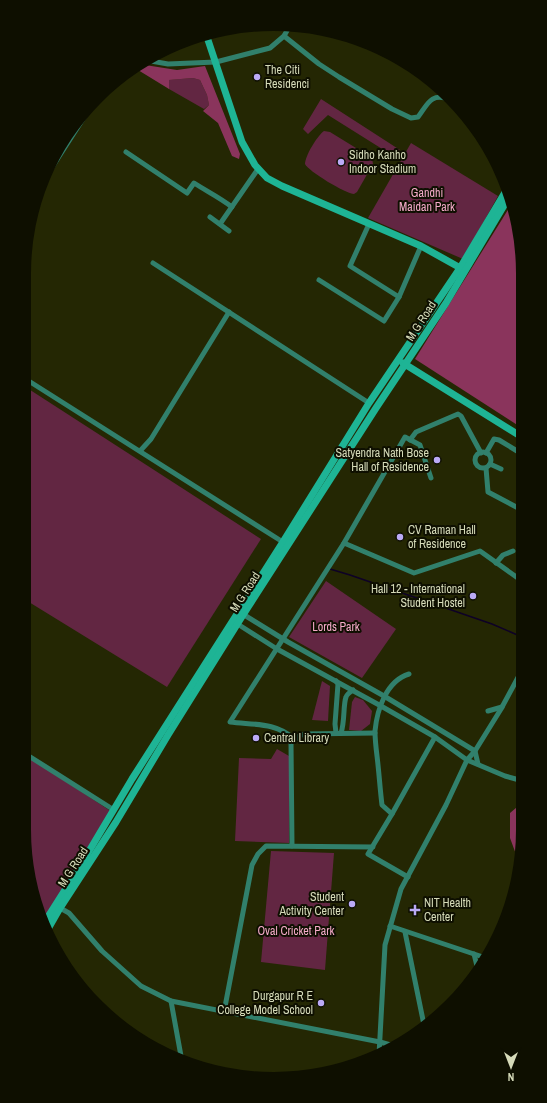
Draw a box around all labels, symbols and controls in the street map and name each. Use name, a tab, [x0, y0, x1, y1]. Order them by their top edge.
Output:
place label: The Citi Residenci	[265, 62, 309, 92]
marker: The Citi Residenci	[252, 72, 262, 82]
place label: Sidho Kanho Indoor Stadium	[349, 147, 416, 177]
marker: Sidho Kanho Indoor Stadium	[336, 157, 346, 167]
park label: Gandhi Maidan Park	[399, 185, 455, 215]
street label: M G Road	[402, 298, 440, 344]
place label: Satyendra Nath Bose Hall of Residence	[335, 445, 429, 475]
marker: Satyendra Nath Bose Hall of Residence	[432, 455, 442, 465]
place label: CV Raman Hall of Residence	[408, 522, 476, 552]
marker: CV Raman Hall of Residence	[395, 532, 405, 542]
street label: M G Road	[226, 569, 264, 615]
place label: Hall 12 - International Student Hostel	[371, 581, 465, 611]
marker: Hall 12 - International Student Hostel	[468, 591, 478, 601]
park label: Lords Park	[312, 619, 360, 635]
place label: Central Library	[264, 730, 329, 746]
marker: Central Library	[251, 733, 261, 743]
street label: M G Road	[54, 844, 92, 890]
place label: Student Activity Center	[278, 889, 345, 919]
place label: NIT Health Center	[424, 895, 471, 925]
marker: Student Activity Center	[347, 899, 357, 909]
marker: NIT Health Center	[409, 904, 421, 916]
park label: Oval Cricket Park	[257, 923, 335, 939]
place label: Durgapur R E College Model School	[217, 988, 313, 1018]
marker: Durgapur R E College Model School	[316, 998, 326, 1008]
north arrow	[491, 1047, 531, 1087]
text: N	[508, 1070, 514, 1084]

